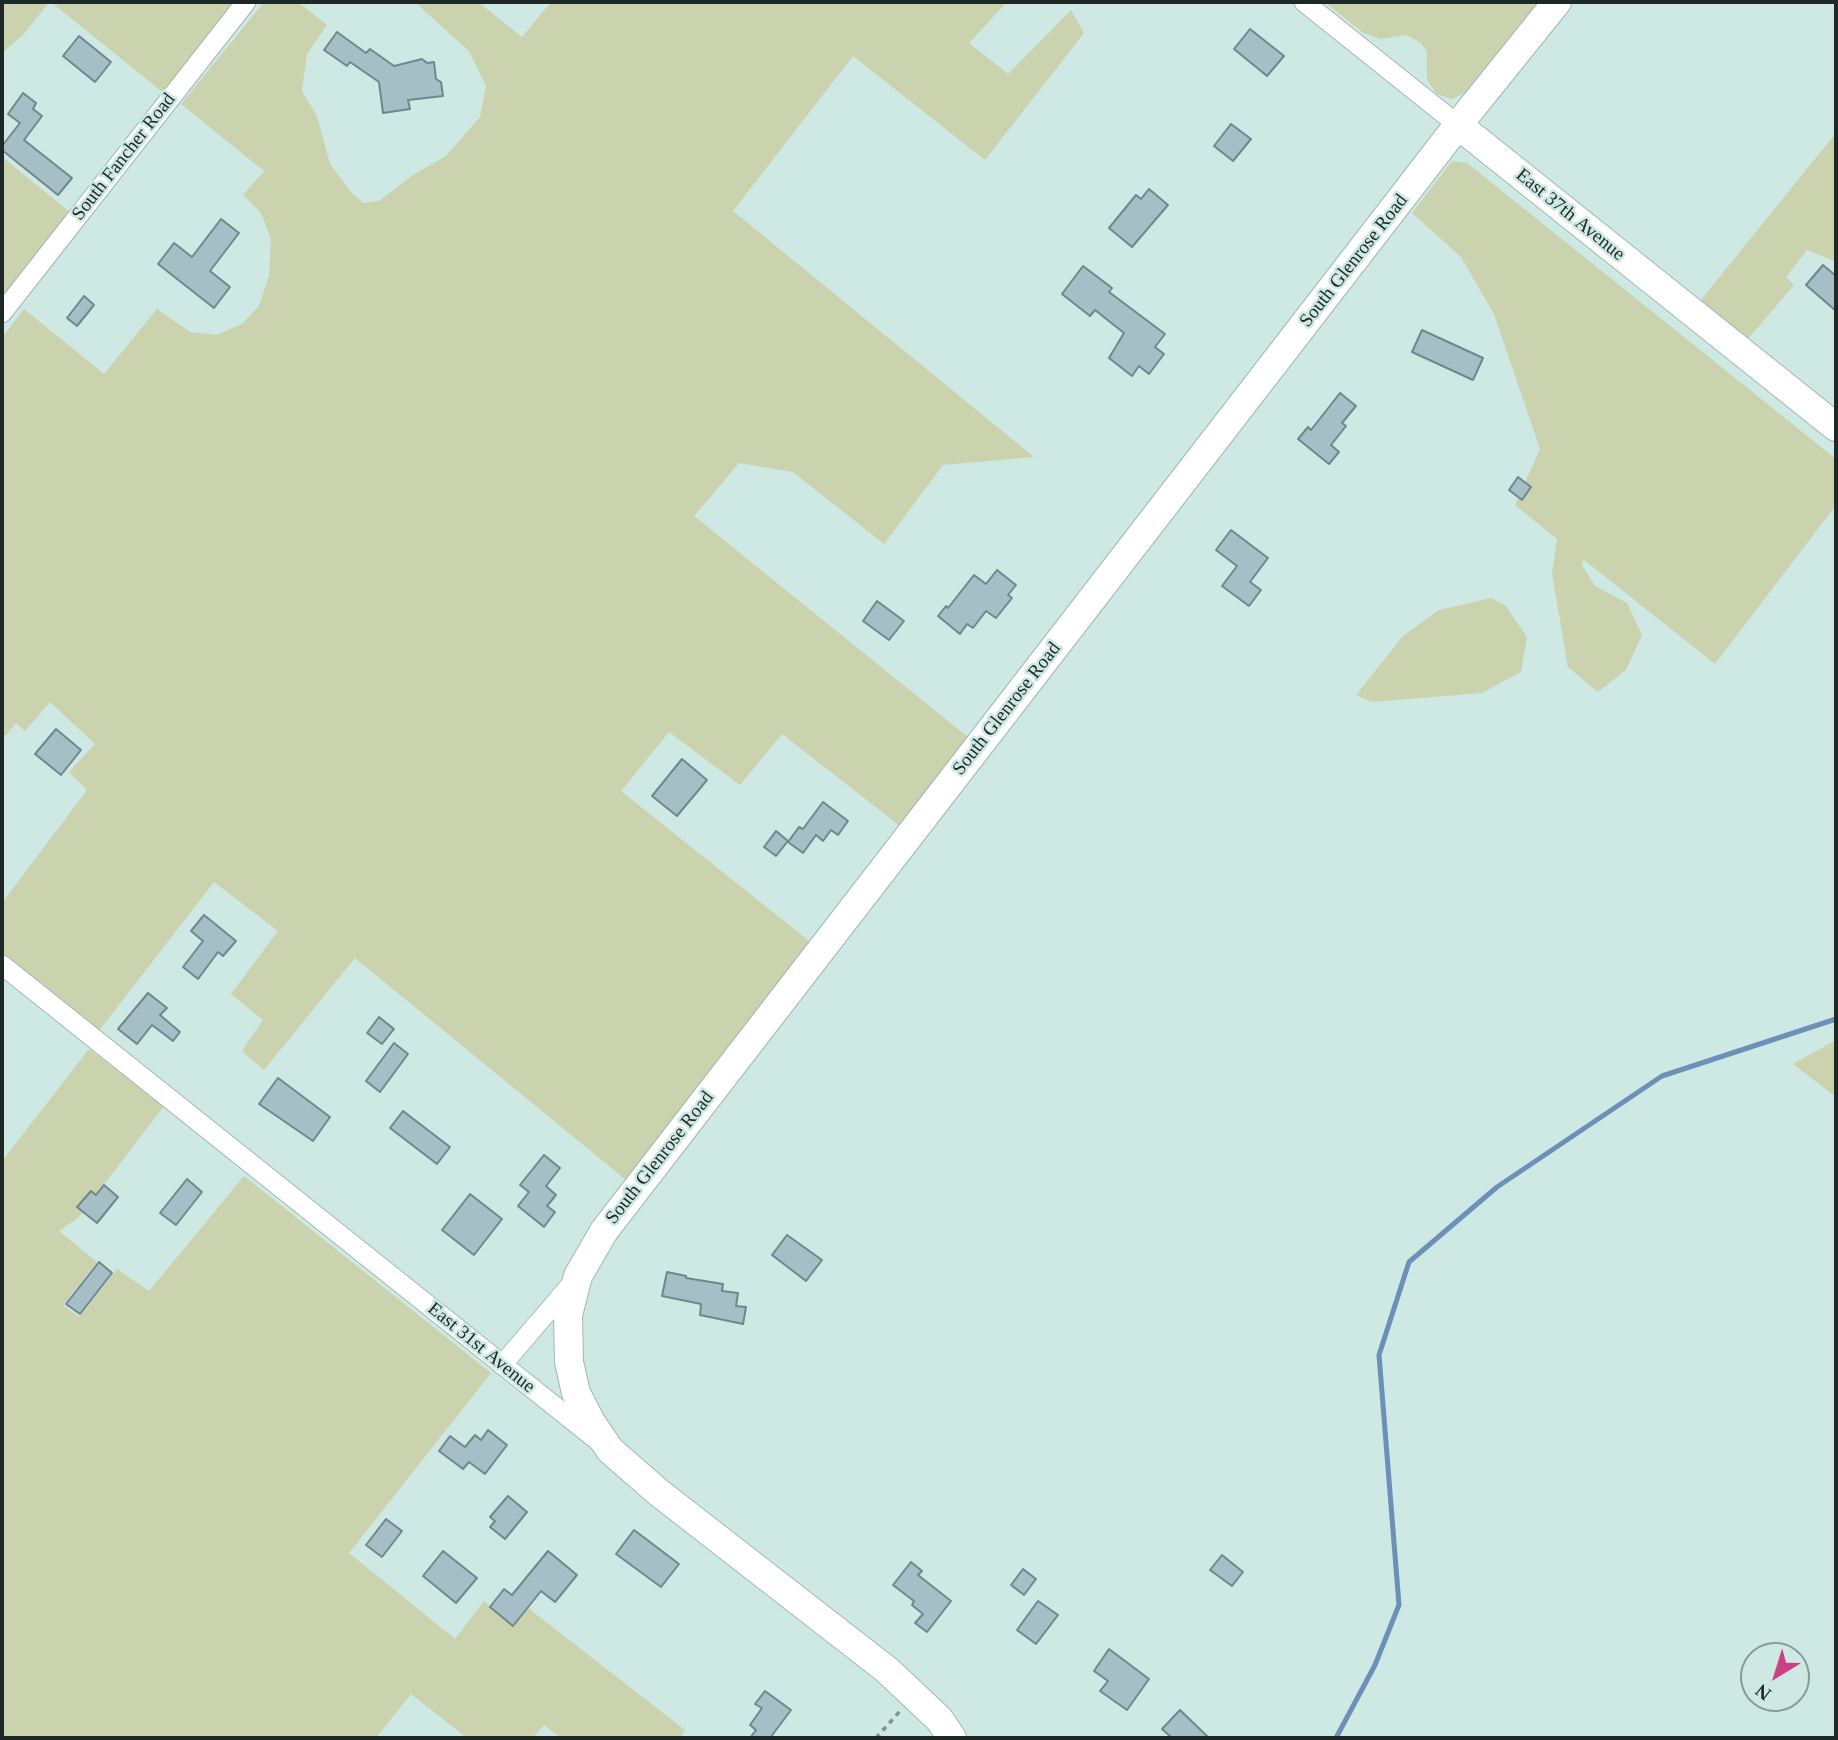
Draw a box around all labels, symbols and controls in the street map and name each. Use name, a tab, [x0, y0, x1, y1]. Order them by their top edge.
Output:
street label: South Fancher Road	[67, 89, 181, 225]
street label: East 37th Avenue	[1511, 164, 1629, 266]
street label: South Glenrose Road	[1295, 190, 1413, 332]
street label: South Glenrose Road	[948, 638, 1066, 780]
street label: South Glenrose Road	[601, 1087, 719, 1229]
street label: East 31st Avenue	[423, 1298, 539, 1398]
north arrow	[1740, 1642, 1810, 1712]
text: N	[1751, 1680, 1775, 1705]

